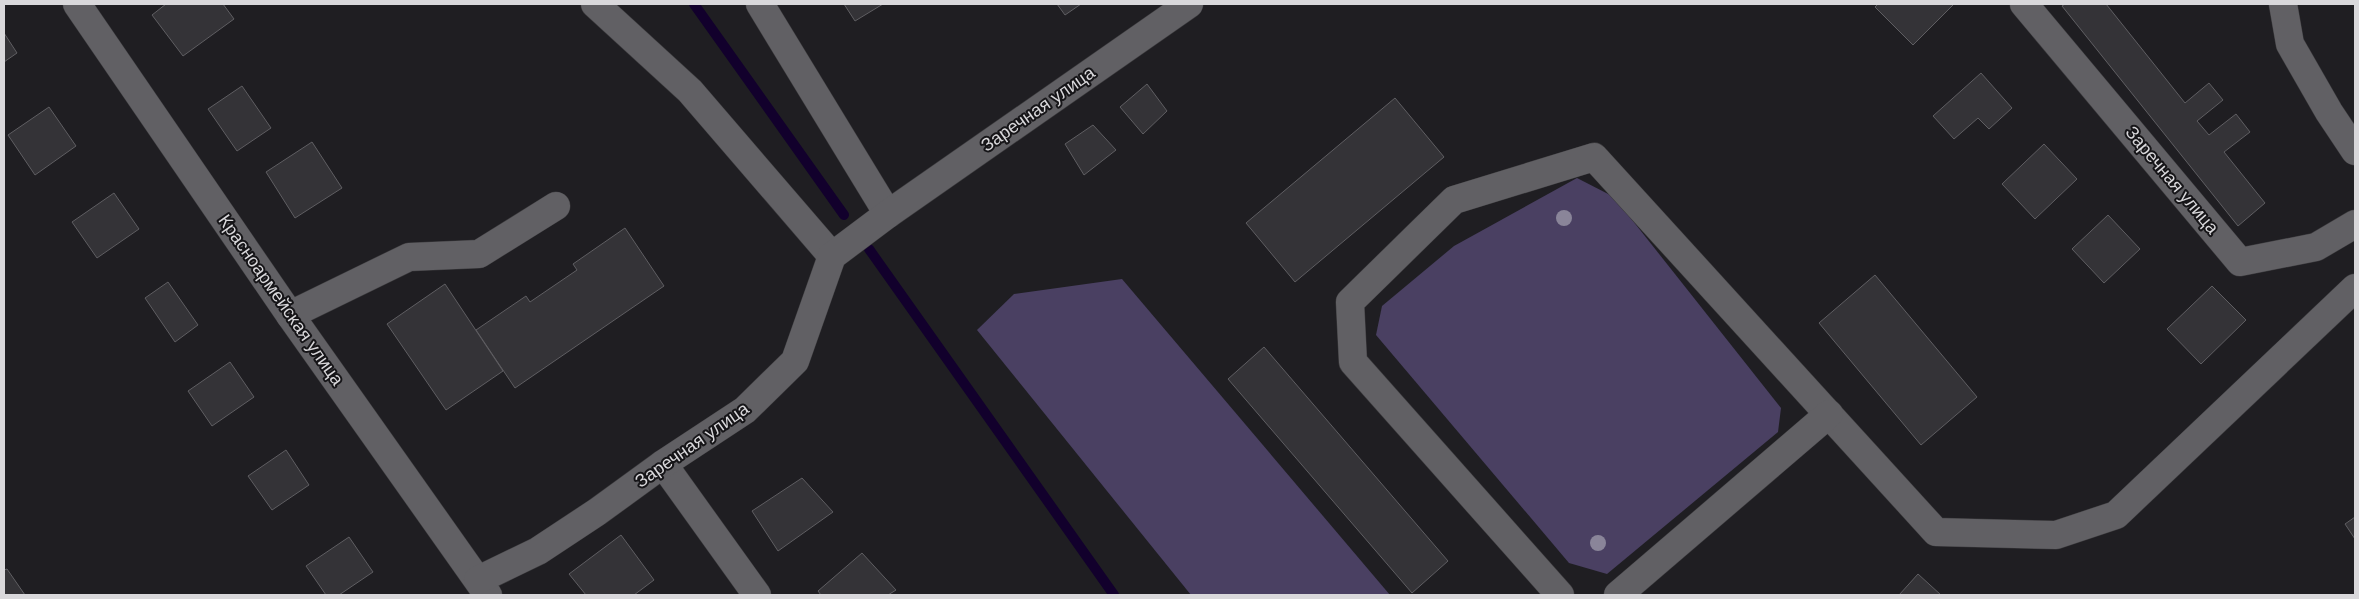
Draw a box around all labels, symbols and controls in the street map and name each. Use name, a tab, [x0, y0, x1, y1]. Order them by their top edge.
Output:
street label: Заречная улица	[977, 62, 1099, 156]
street label: Заречная улица	[2121, 122, 2223, 238]
street label: Красноармейская улица	[214, 211, 348, 390]
street label: Заречная улица	[631, 398, 753, 492]

